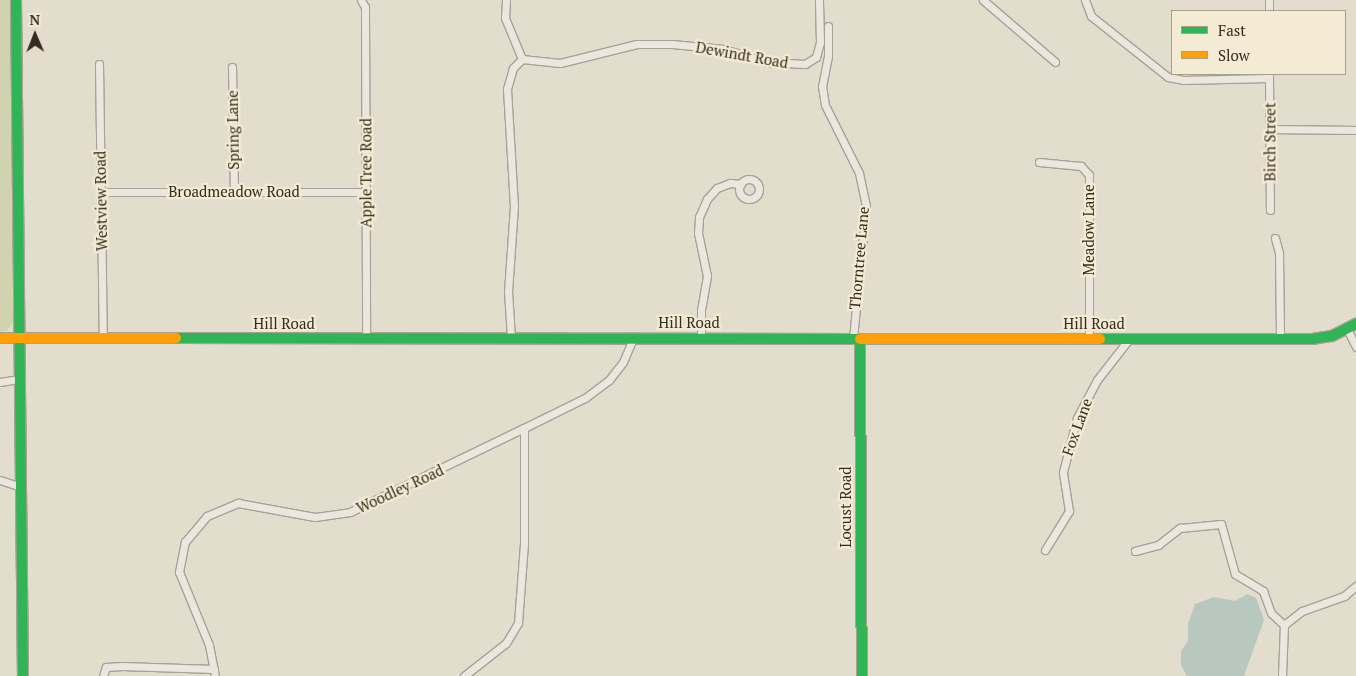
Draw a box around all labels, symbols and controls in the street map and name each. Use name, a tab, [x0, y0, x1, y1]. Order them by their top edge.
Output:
north arrow	[10, 10, 60, 60]
text: N	[29, 10, 40, 29]
legend	[1171, 10, 1346, 75]
text: Fast	[1218, 20, 1246, 40]
street label: Dewindt Road	[694, 38, 790, 72]
text: Slow	[1218, 45, 1250, 65]
street label: Spring Lane	[223, 90, 243, 170]
street label: Birch Street	[1261, 103, 1279, 181]
street label: Apple Tree Road	[357, 118, 375, 228]
street label: Westview Road	[91, 151, 111, 251]
street label: Broadmeadow Road	[168, 183, 300, 201]
street label: Meadow Lane	[1080, 184, 1098, 276]
street label: Thorntree Lane	[846, 206, 872, 310]
street label: Hill Road	[658, 314, 720, 332]
street label: Hill Road	[253, 315, 315, 333]
street label: Hill Road	[1063, 315, 1125, 333]
street label: Fox Lane	[1058, 396, 1096, 458]
street label: Woodley Road	[353, 461, 447, 517]
street label: Locust Road	[837, 466, 855, 548]

